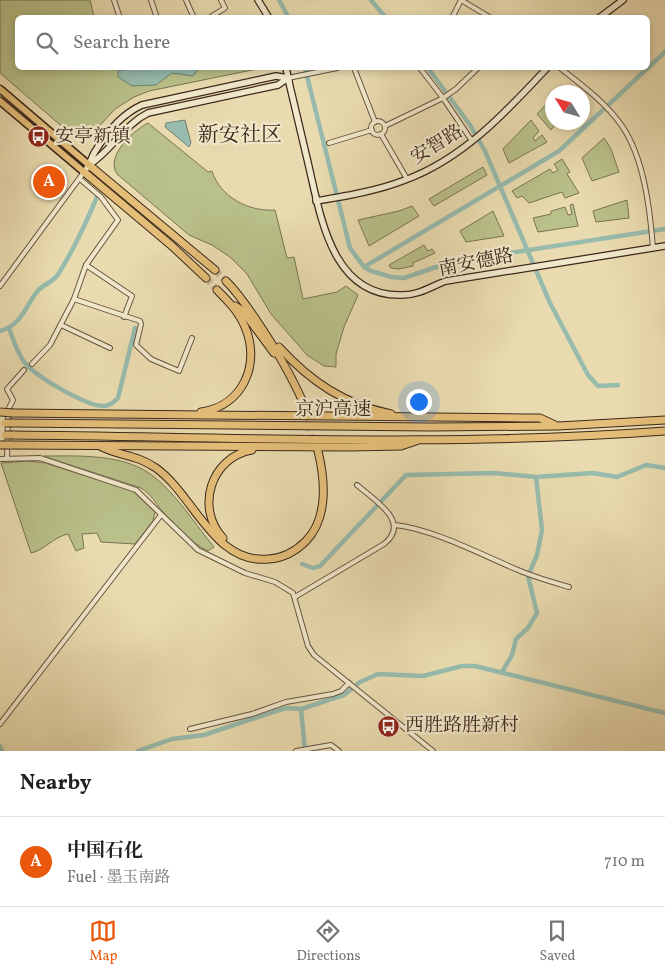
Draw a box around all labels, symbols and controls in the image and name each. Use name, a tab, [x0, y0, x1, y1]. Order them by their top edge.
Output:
search box	[15, 15, 650, 70]
icon: search	[33, 29, 61, 57]
text: Search here	[73, 30, 170, 56]
north arrow	[545, 85, 590, 130]
street label: 安智路	[406, 119, 468, 171]
district label: 新安社区	[198, 121, 282, 150]
place label: 安亭新镇	[55, 124, 131, 150]
bus stop icon: 安亭新镇	[27, 125, 51, 149]
pin: A	[33, 163, 65, 201]
street label: 南安德路	[436, 243, 516, 283]
your location	[406, 389, 432, 415]
street label: 京沪高速	[295, 397, 371, 423]
place label: 西胜路胜新村	[405, 713, 519, 739]
bus stop icon: 西胜路胜新村	[377, 714, 401, 738]
text: Nearby	[20, 769, 91, 798]
text: 中国石化	[67, 838, 143, 864]
text: A	[30, 851, 42, 873]
text: 710 m	[604, 851, 645, 873]
text: Fuel · 墨玉南路	[67, 867, 170, 889]
tab: Map	[89, 917, 117, 966]
tab: Directions	[296, 917, 361, 966]
tab: Saved	[539, 917, 576, 966]

